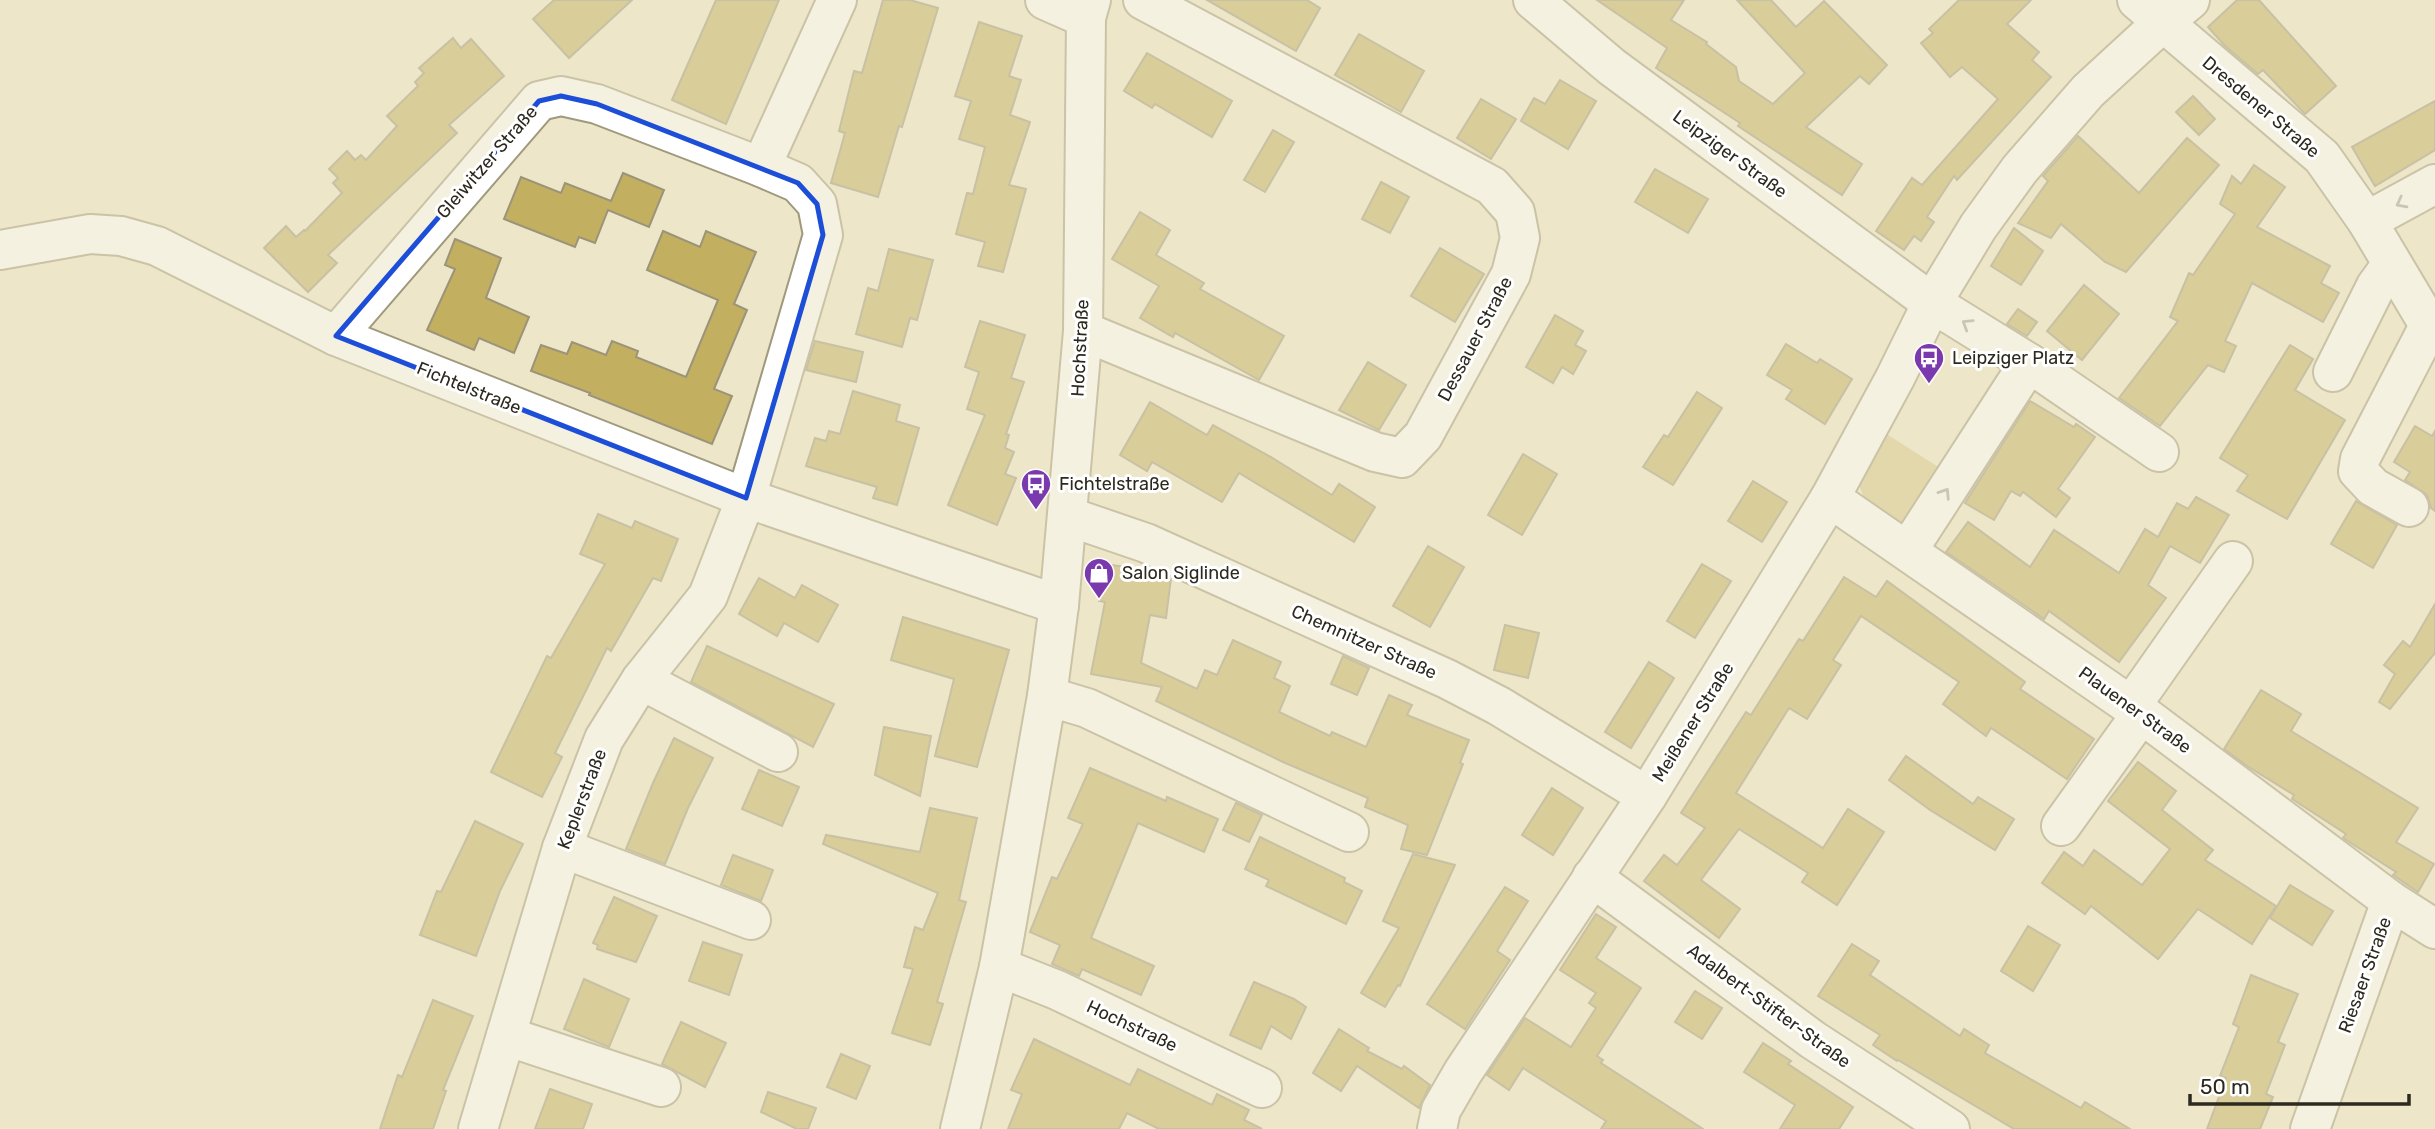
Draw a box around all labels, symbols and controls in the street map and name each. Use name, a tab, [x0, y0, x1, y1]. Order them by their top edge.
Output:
street label: Dresdener Straße	[2198, 51, 2324, 163]
street label: Gleiwitzer Straße	[432, 101, 542, 223]
street label: Leipziger Straße	[1669, 105, 1791, 203]
one-way arrow	[2396, 195, 2408, 208]
street label: Dessauer Straße	[1433, 273, 1517, 405]
street label: Hochstraße	[1066, 299, 1094, 397]
one-way arrow	[1961, 320, 1974, 333]
bus stop icon: Leipziger Platz	[1912, 341, 1946, 385]
place label: Leipziger Platz	[1952, 347, 2074, 369]
street label: Fichtelstraße	[414, 357, 524, 419]
bus stop icon: Fichtelstraße	[1019, 467, 1053, 511]
place label: Fichtelstraße	[1059, 473, 1170, 495]
one-way arrow	[1937, 487, 1950, 500]
shop icon: Salon Siglinde	[1082, 556, 1116, 600]
place label: Salon Siglinde	[1122, 562, 1240, 584]
street label: Chemnitzer Straße	[1288, 600, 1440, 684]
street label: Meißener Straße	[1647, 658, 1739, 786]
street label: Plauener Straße	[2074, 662, 2196, 758]
street label: Keplerstraße	[553, 746, 611, 852]
street label: Riesaer Straße	[2334, 914, 2396, 1036]
street label: Adalbert-Stifter-Straße	[1683, 939, 1855, 1073]
street label: Hochstraße	[1083, 995, 1181, 1057]
scale bar	[2190, 1062, 2409, 1106]
text: 50 m	[2200, 1074, 2250, 1099]

